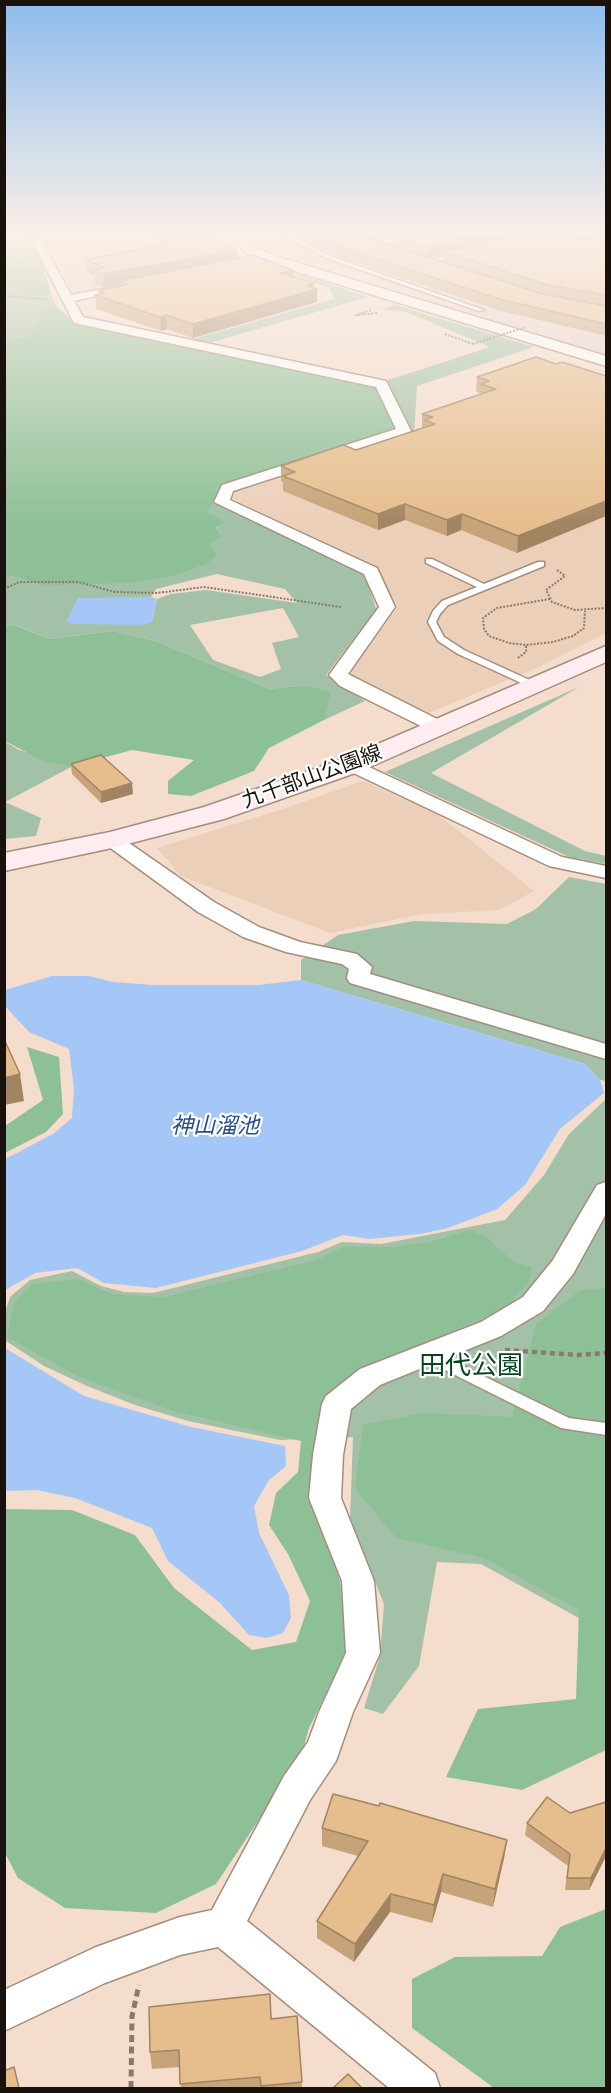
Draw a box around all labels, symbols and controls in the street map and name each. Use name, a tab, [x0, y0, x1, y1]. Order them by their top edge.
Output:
street label: 九千部山公園線	[239, 740, 385, 814]
water label: 神山溜池	[171, 1114, 259, 1140]
park label: 田代公園	[419, 1351, 523, 1383]

